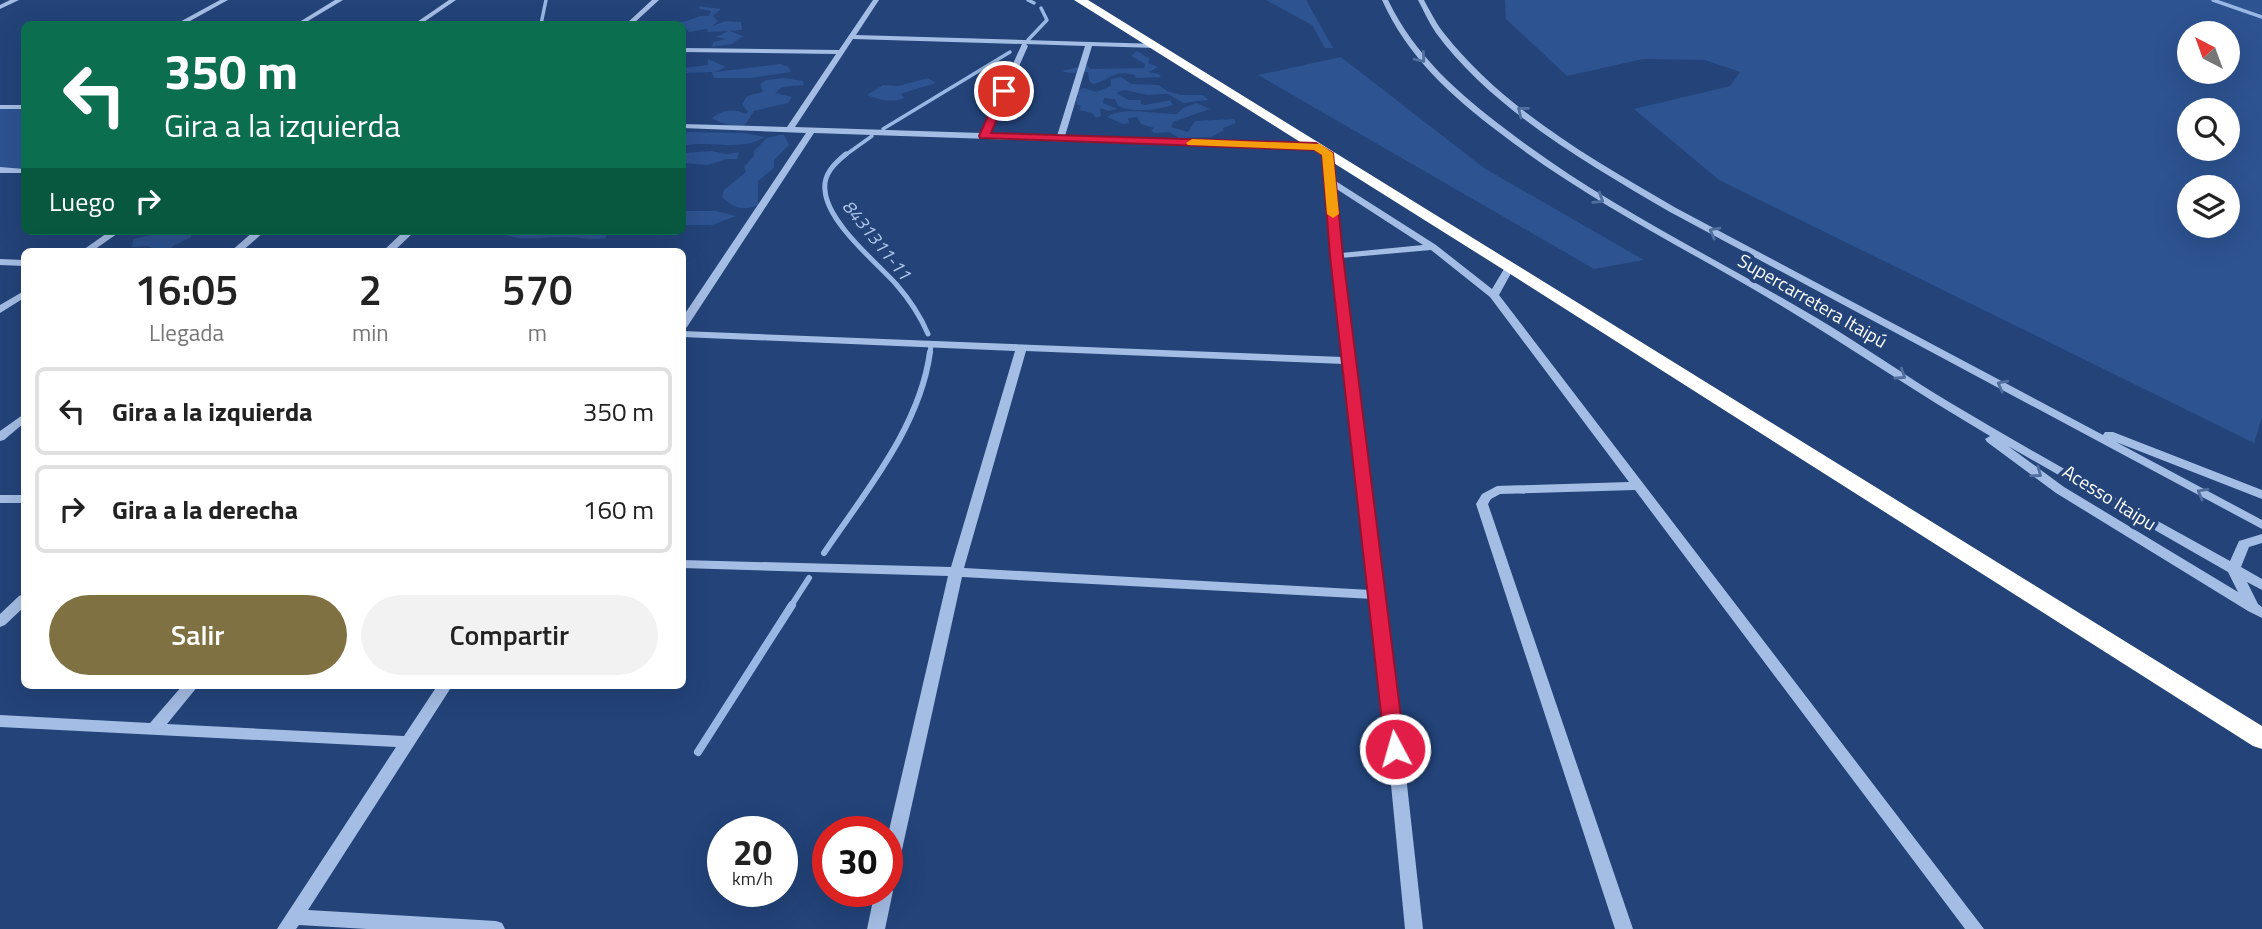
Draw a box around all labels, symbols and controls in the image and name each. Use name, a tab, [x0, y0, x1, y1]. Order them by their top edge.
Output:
north arrow	[2177, 21, 2240, 84]
map controls	[2177, 21, 2240, 238]
text: 350 m	[164, 33, 298, 108]
icon: left	[49, 49, 140, 140]
one-way arrow	[1413, 49, 1425, 62]
pin	[974, 61, 1034, 121]
icon: arrive	[985, 72, 1023, 110]
button: search	[2177, 98, 2240, 161]
text: Gira a la izquierda	[164, 101, 400, 149]
one-way arrow	[1517, 107, 1530, 119]
button: layers	[2177, 175, 2240, 238]
text: Luego	[49, 182, 115, 221]
icon: right	[129, 182, 167, 220]
one-way arrow	[1591, 190, 1604, 203]
water label: 8431311-11	[836, 194, 918, 286]
one-way arrow	[1709, 227, 1721, 240]
street label: Supercarretera Itaipú	[1733, 245, 1893, 355]
text: 16:05	[134, 257, 239, 321]
text: 2	[359, 257, 382, 321]
text: 570	[502, 257, 573, 321]
text: Llegada	[149, 315, 224, 350]
text: min	[352, 315, 389, 350]
text: m	[528, 315, 547, 350]
one-way arrow	[1893, 367, 1906, 380]
one-way arrow	[1997, 379, 2009, 393]
icon: left	[53, 392, 91, 430]
text: Gira a la izquierda	[112, 392, 313, 431]
text: 350 m	[583, 392, 654, 431]
street label: Acesso Itaipu	[2057, 457, 2163, 537]
one-way arrow	[2030, 465, 2042, 477]
one-way arrow	[2197, 488, 2209, 501]
icon: right	[53, 490, 91, 528]
text: Gira a la derecha	[112, 490, 298, 529]
text: 160 m	[583, 490, 654, 529]
button: Salir	[49, 595, 347, 675]
button: Compartir	[361, 595, 658, 675]
position arrow	[1358, 712, 1432, 786]
speed limit sign: 30	[812, 816, 903, 907]
text: 20	[733, 825, 772, 879]
text: km/h	[732, 865, 773, 892]

